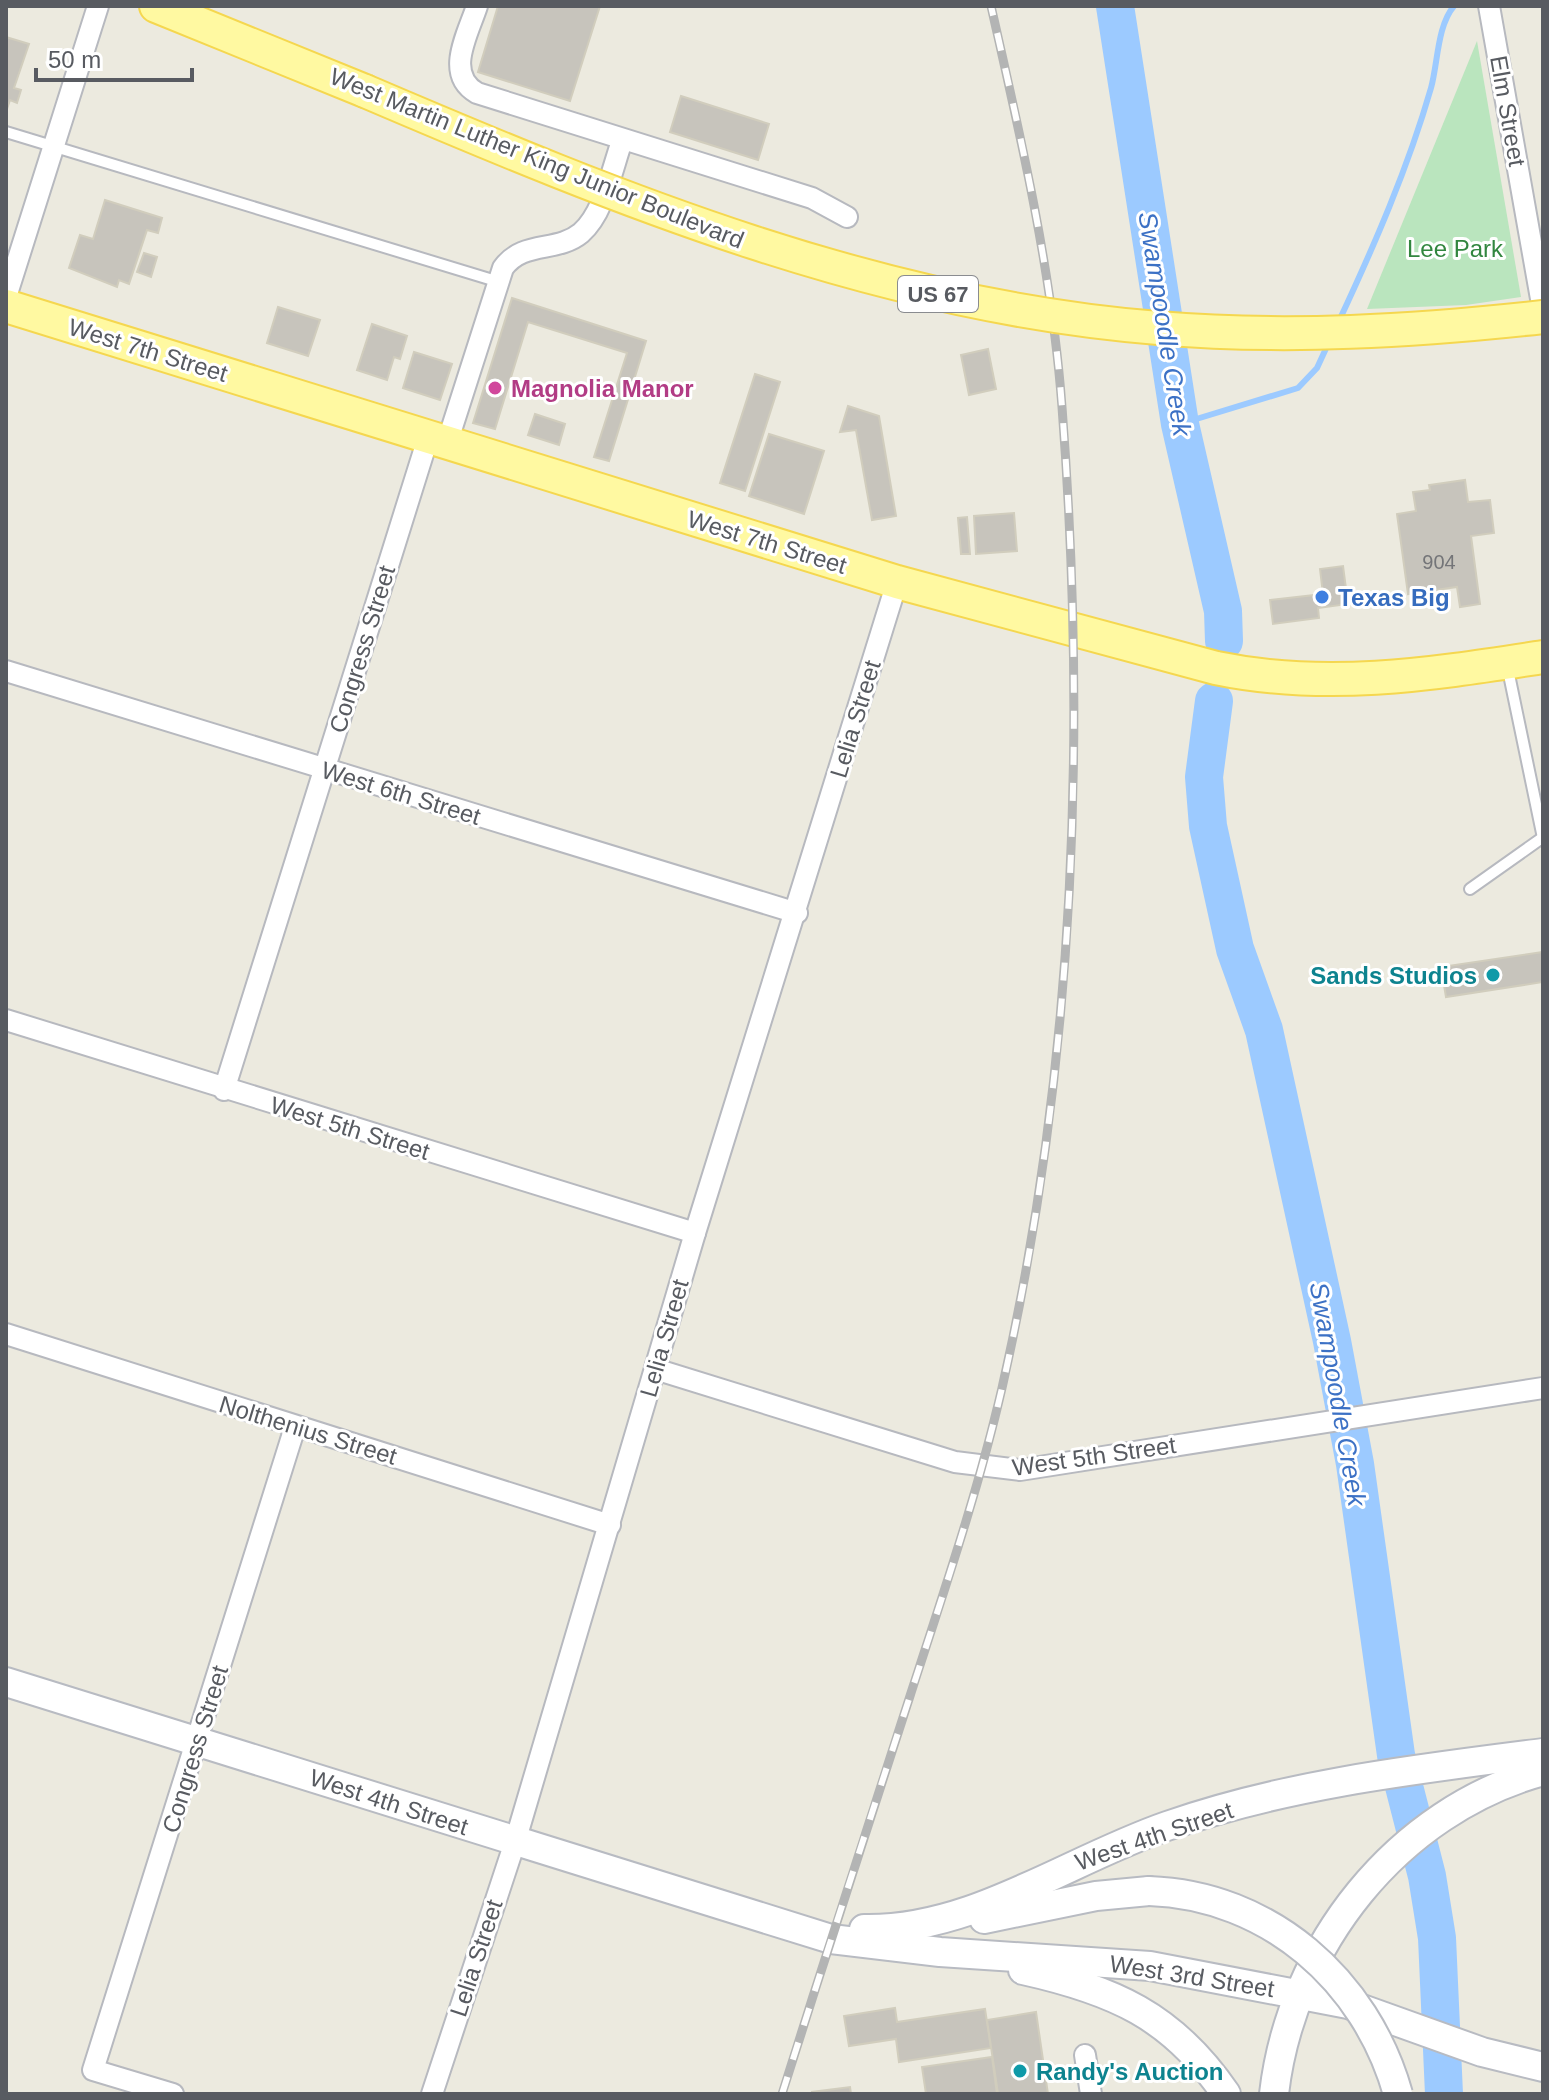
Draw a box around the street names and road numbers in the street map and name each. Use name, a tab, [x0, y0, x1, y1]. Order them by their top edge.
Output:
street label: Elm Street	[1485, 53, 1531, 169]
street label: West Martin Luther King Junior Boulevard	[326, 62, 748, 254]
road number: US 67	[898, 276, 978, 312]
street label: West 7th Street	[65, 313, 231, 387]
street label: West 7th Street	[684, 505, 850, 579]
street label: Congress Street	[324, 562, 400, 736]
street label: Lelia Street	[824, 657, 886, 781]
street label: West 6th Street	[318, 756, 484, 830]
street label: West 5th Street	[267, 1091, 433, 1165]
street label: Lelia Street	[634, 1276, 694, 1400]
street label: Nolthenius Street	[216, 1390, 400, 1470]
street label: West 5th Street	[1010, 1431, 1178, 1481]
street label: Congress Street	[157, 1662, 233, 1836]
street label: West 4th Street	[306, 1764, 472, 1840]
street label: West 4th Street	[1072, 1796, 1237, 1876]
street label: Lelia Street	[444, 1896, 508, 2020]
street label: West 3rd Street	[1108, 1950, 1277, 2002]

